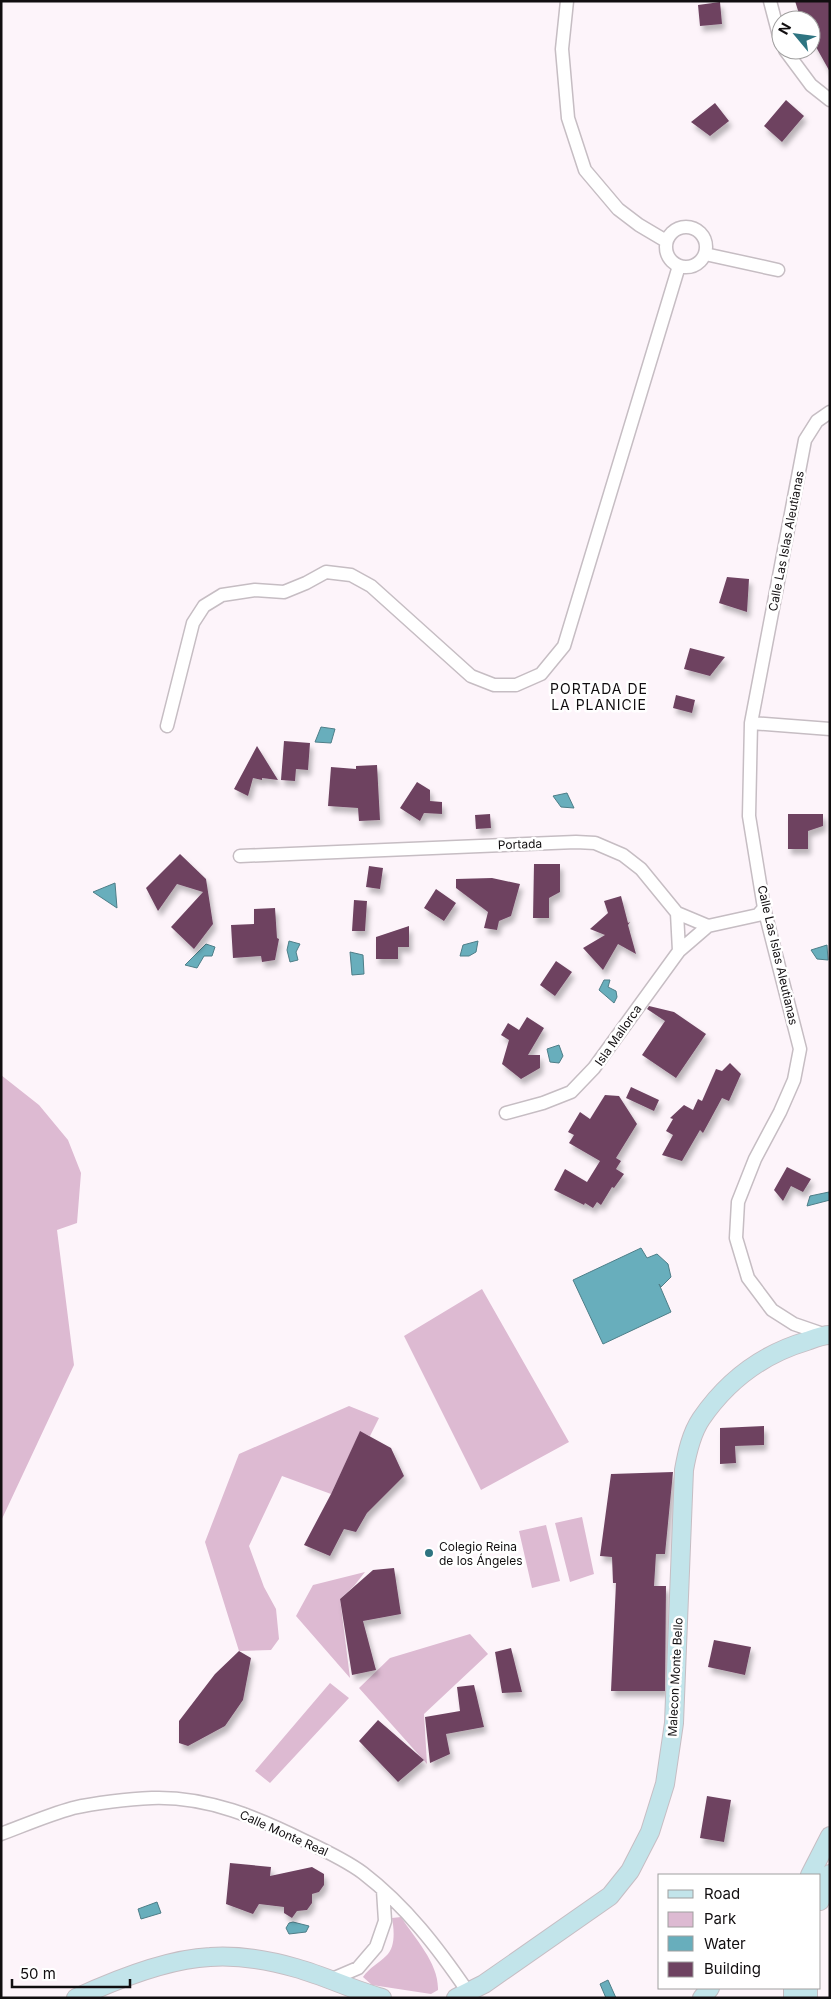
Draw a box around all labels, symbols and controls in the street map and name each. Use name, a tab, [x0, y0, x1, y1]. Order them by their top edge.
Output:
north arrow	[771, 10, 821, 60]
text: N	[774, 20, 794, 37]
street label: Calle Las Islas Aleutianas	[765, 469, 807, 613]
district label: PORTADA DE LA PLANICIE	[550, 680, 648, 713]
street label: Portada	[498, 836, 542, 852]
street label: Calle Las Islas Aleutianas	[755, 884, 801, 1026]
street label: Isla Mallorca	[591, 1002, 645, 1068]
place label: Colegio Reina de los Ángeles	[439, 1539, 523, 1568]
marker: Colegio Reina de los Ángeles	[423, 1547, 435, 1559]
street label: Malecon Monte Bello	[664, 1617, 686, 1737]
street label: Calle Monte Real	[237, 1807, 331, 1859]
legend	[658, 1874, 821, 1989]
text: Road	[704, 1884, 740, 1903]
text: Park	[704, 1909, 737, 1928]
text: Water	[704, 1934, 746, 1953]
scale bar	[12, 1956, 130, 1988]
text: Building	[704, 1959, 761, 1978]
text: 50 m	[20, 1964, 56, 1983]

